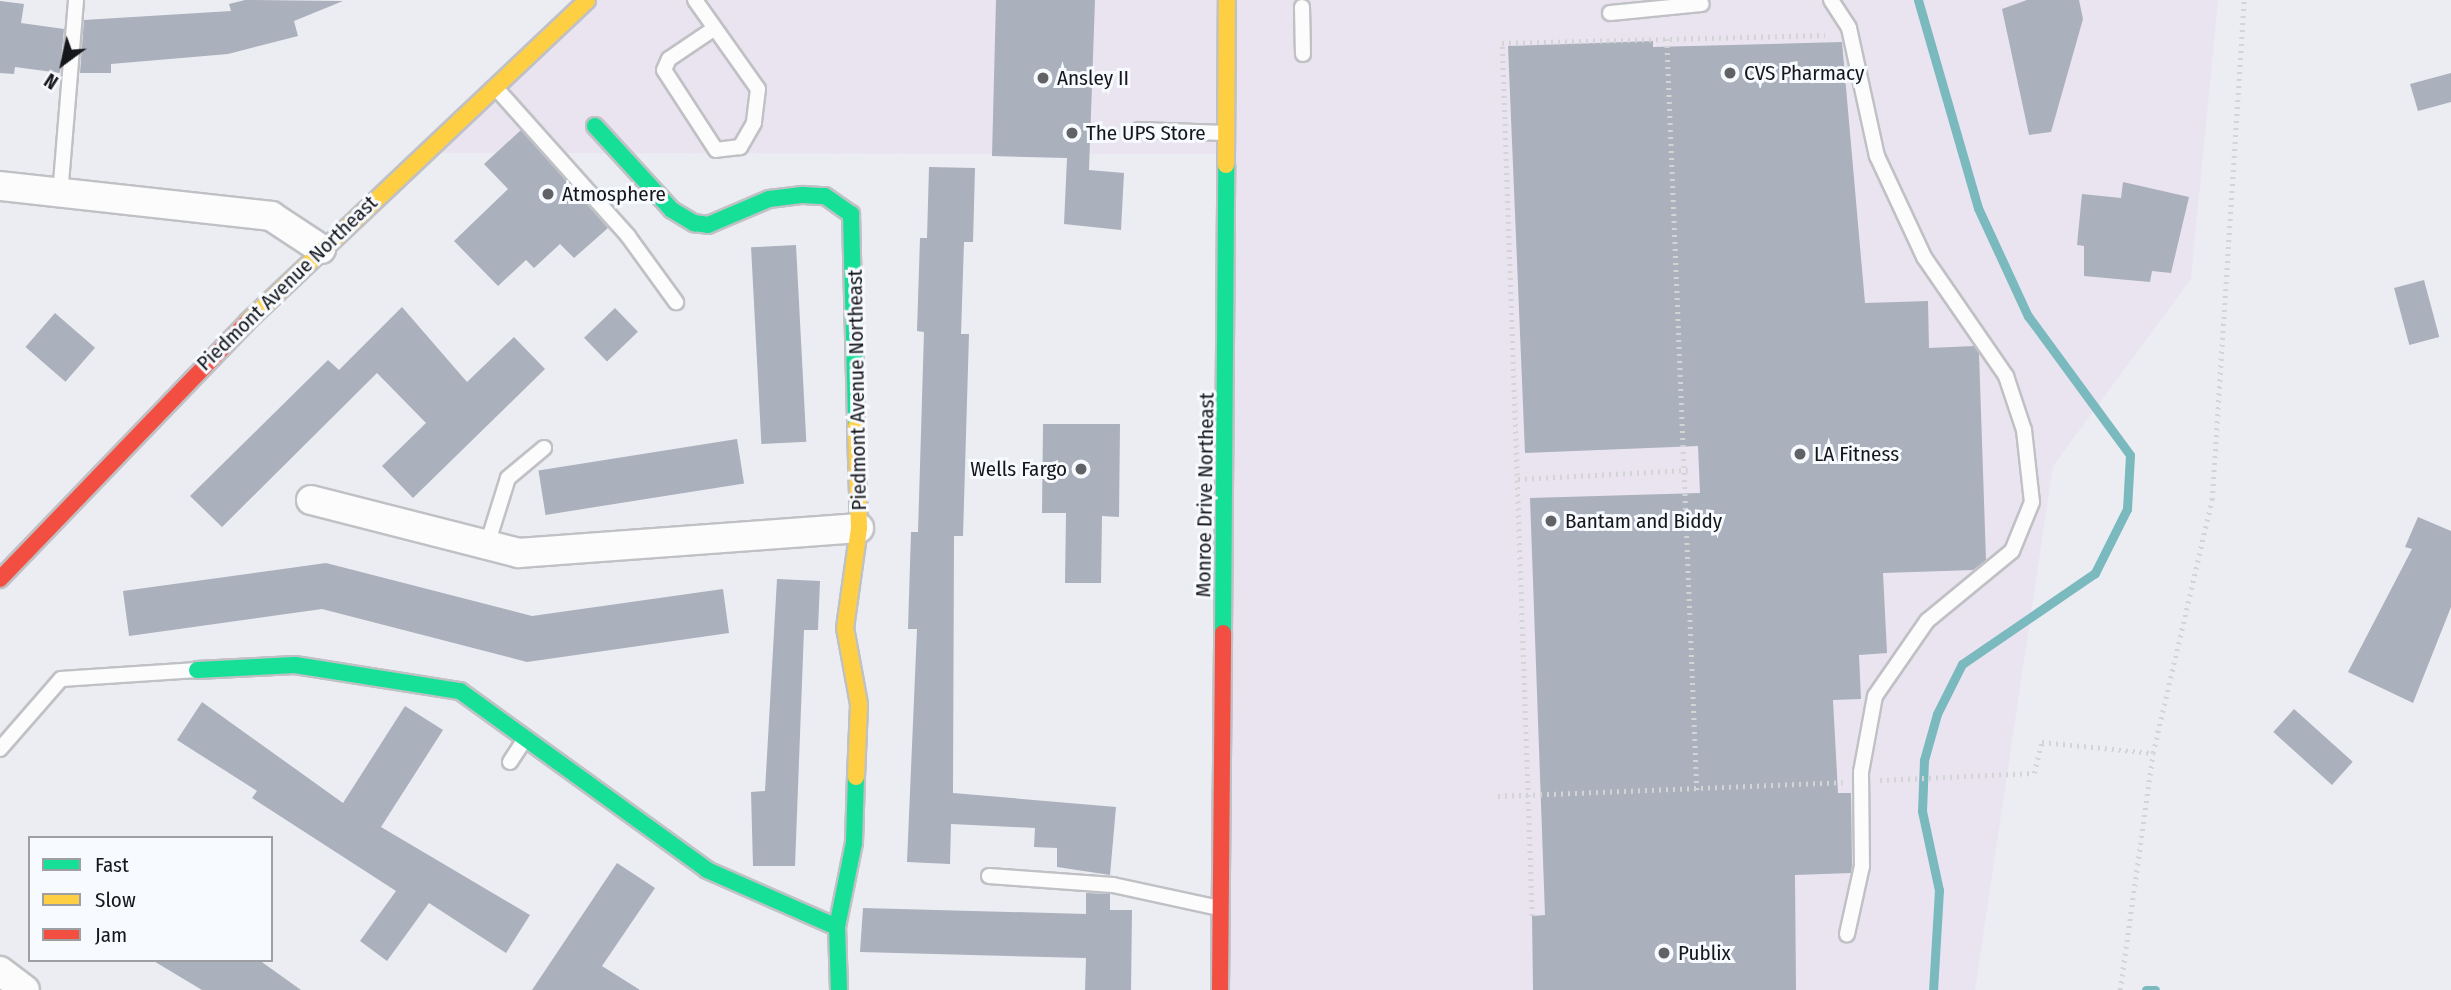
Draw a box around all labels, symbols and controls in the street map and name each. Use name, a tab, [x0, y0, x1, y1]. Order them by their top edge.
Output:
north arrow	[28, 28, 98, 98]
place label: CVS Pharmacy	[1744, 60, 1864, 86]
place label: Ansley II	[1057, 65, 1129, 91]
marker: CVS Pharmacy	[1722, 65, 1738, 81]
text: N	[40, 68, 62, 94]
marker: Ansley II	[1035, 70, 1051, 86]
place label: The UPS Store	[1086, 120, 1206, 146]
marker: The UPS Store	[1064, 125, 1080, 141]
place label: Atmosphere	[562, 181, 666, 207]
marker: Atmosphere	[540, 186, 556, 202]
street label: Piedmont Avenue Northeast	[191, 190, 383, 376]
street label: Piedmont Avenue Northeast	[842, 269, 872, 511]
street label: Monroe Drive Northeast	[1191, 392, 1219, 598]
place label: LA Fitness	[1814, 441, 1899, 467]
marker: LA Fitness	[1792, 446, 1808, 462]
place label: Wells Fargo	[970, 456, 1067, 482]
marker: Wells Fargo	[1073, 461, 1089, 477]
place label: Bantam and Biddy	[1565, 508, 1722, 534]
marker: Bantam and Biddy	[1543, 513, 1559, 529]
legend	[28, 836, 273, 962]
text: Fast	[95, 852, 129, 878]
text: Slow	[95, 887, 136, 913]
text: Jam	[95, 922, 127, 948]
place label: Publix	[1678, 940, 1731, 966]
marker: Publix	[1656, 945, 1672, 961]

